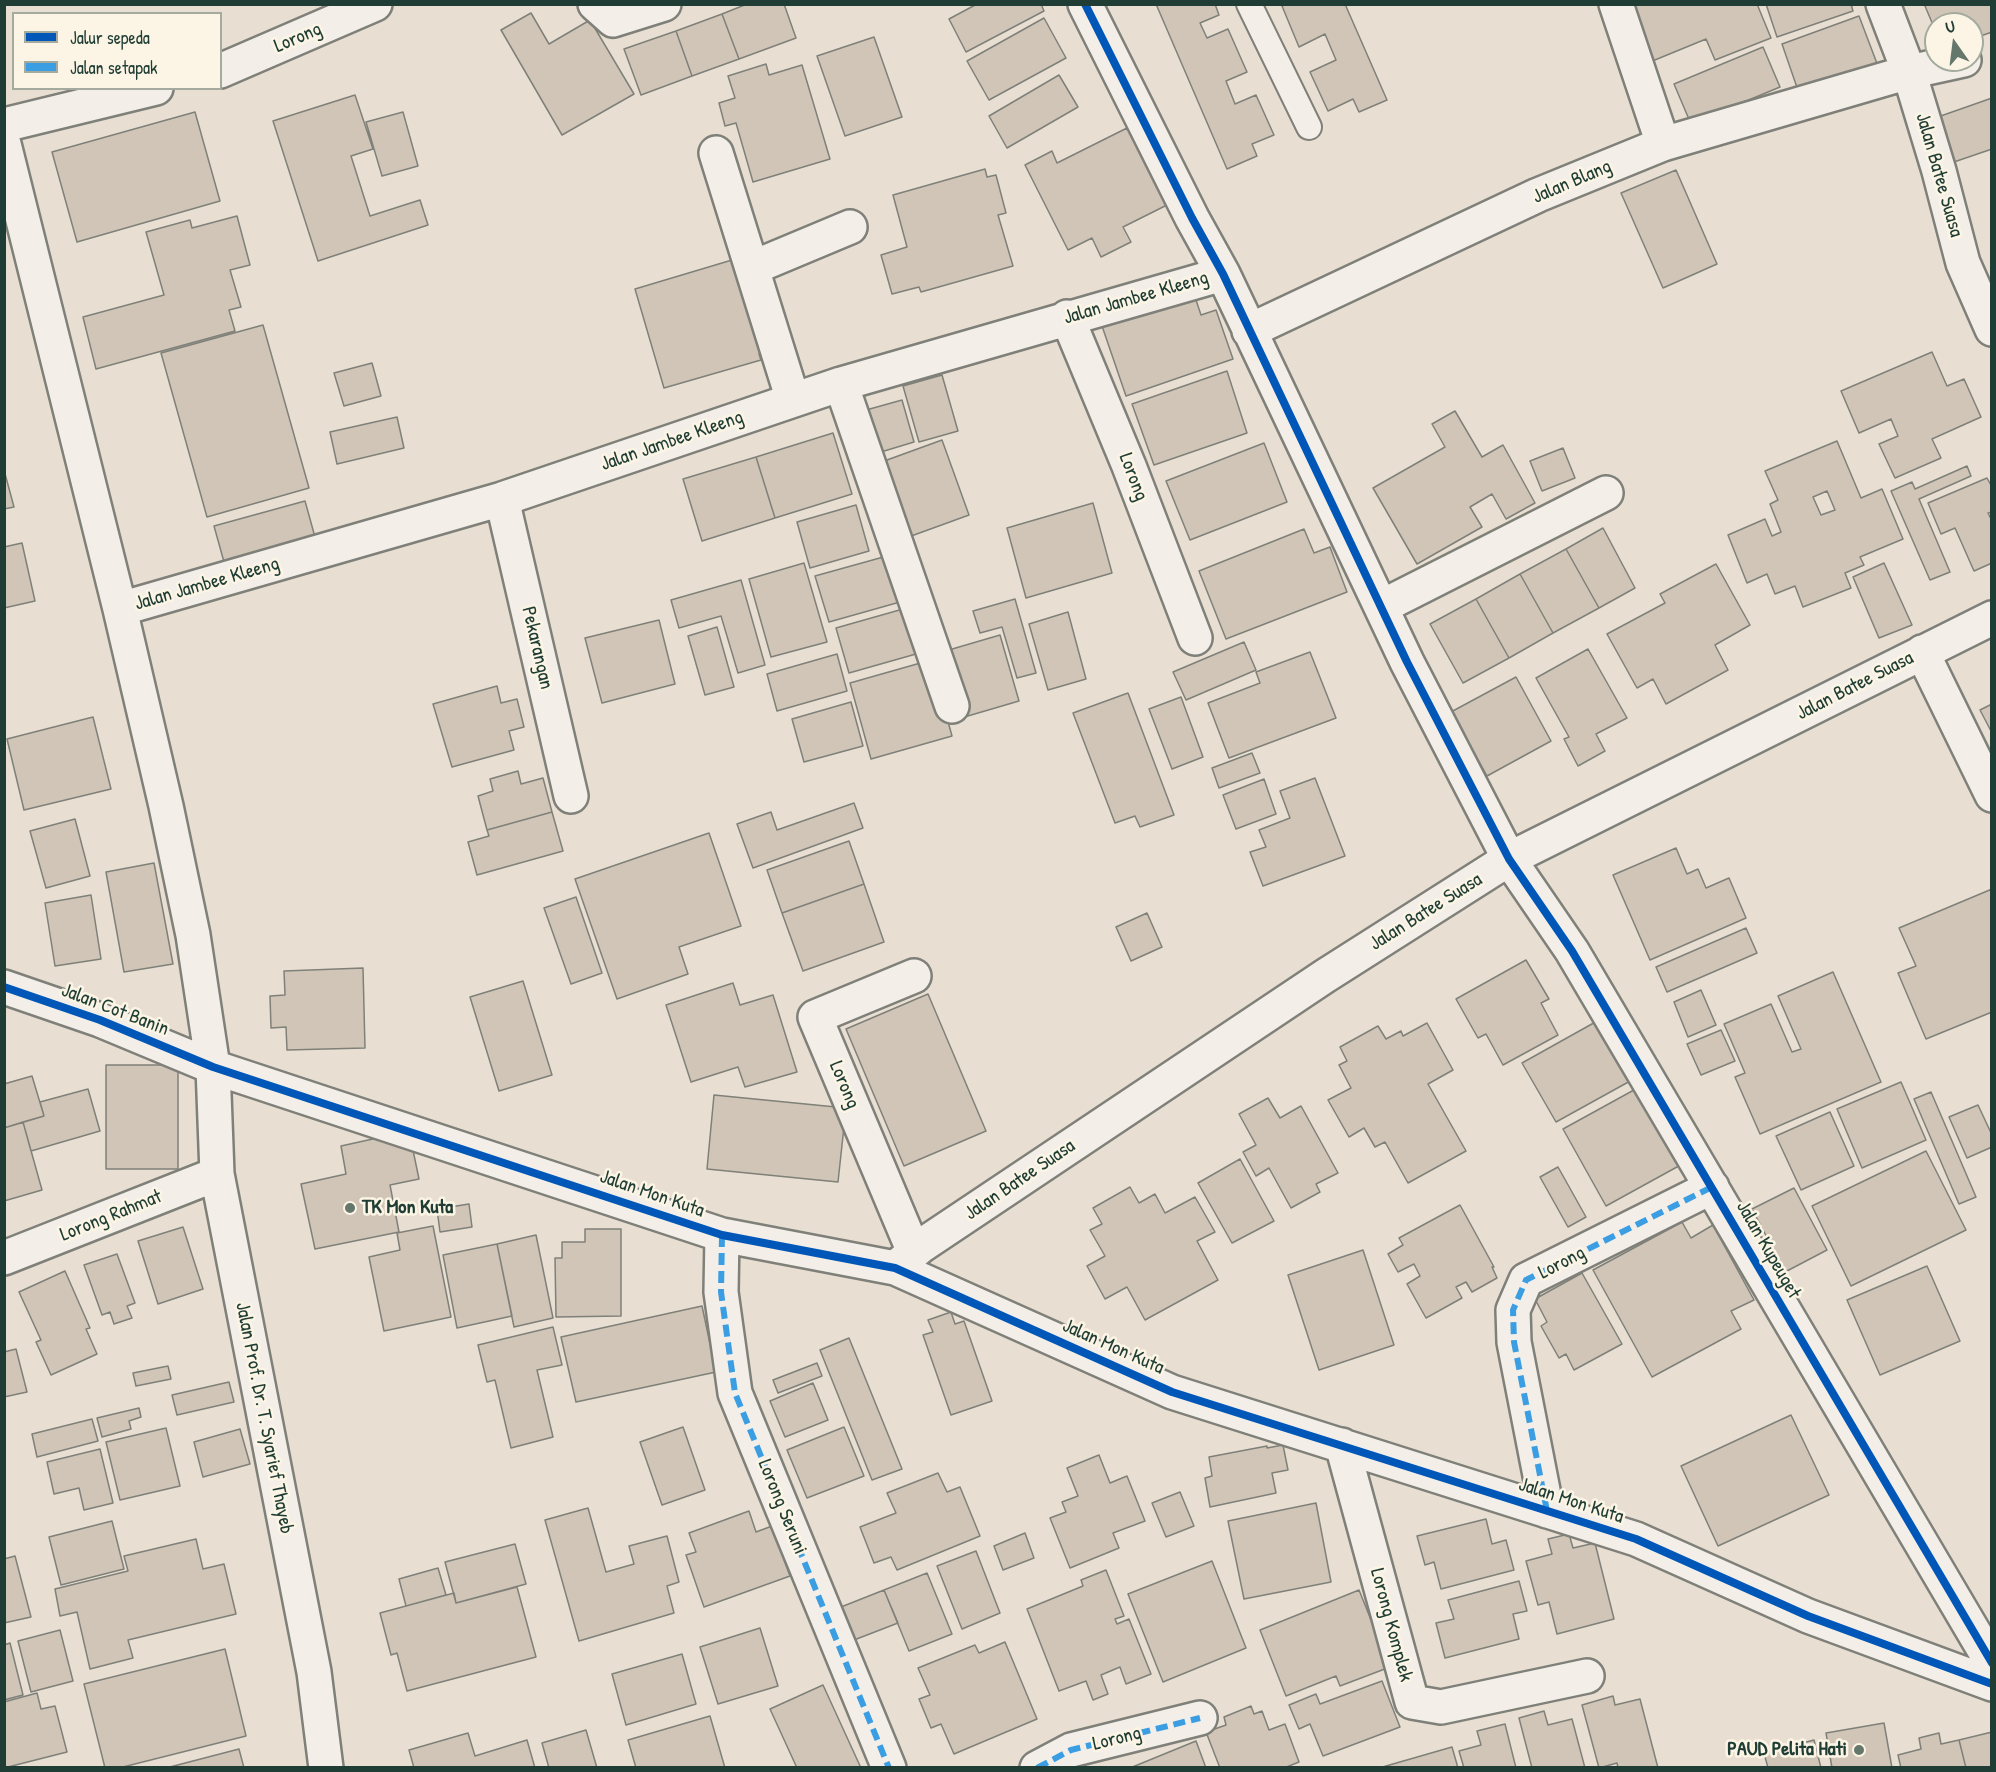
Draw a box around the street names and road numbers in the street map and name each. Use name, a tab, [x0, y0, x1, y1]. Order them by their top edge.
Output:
street label: Lorong	[271, 17, 325, 59]
street label: Jalan Batee Suasa	[1910, 110, 1968, 240]
street label: Jalan Blang	[1529, 155, 1615, 209]
street label: Jalan Jambee Kleeng	[1061, 266, 1211, 330]
street label: Jalan Jambee Kleeng	[598, 405, 746, 477]
street label: Lorong	[1113, 450, 1153, 504]
street label: Jalan Jambee Kleeng	[132, 552, 282, 616]
street label: Pekarangan	[516, 604, 558, 692]
street label: Jalan Batee Suasa	[1793, 646, 1917, 726]
street label: Jalan Batee Suasa	[1365, 868, 1487, 956]
street label: Jalan Cot Banin	[58, 979, 172, 1041]
street label: Lorong	[823, 1058, 865, 1112]
street label: Jalan Batee Suasa	[960, 1134, 1080, 1226]
street label: Jalan Mon Kuta	[597, 1165, 707, 1223]
street label: Lorong Rahmat	[57, 1185, 165, 1247]
street label: Jalan Kupeuget	[1730, 1197, 1806, 1303]
street label: Lorong	[1535, 1241, 1589, 1285]
street label: Jalan Prof. Dr. T. Syarief Thayeb	[230, 1300, 298, 1536]
street label: Jalan Mon Kuta	[1058, 1314, 1168, 1380]
street label: Lorong Seruni	[752, 1456, 812, 1558]
street label: Jalan Mon Kuta	[1516, 1473, 1626, 1529]
street label: Lorong Komplek	[1364, 1566, 1418, 1684]
street label: Lorong	[1090, 1721, 1144, 1757]

